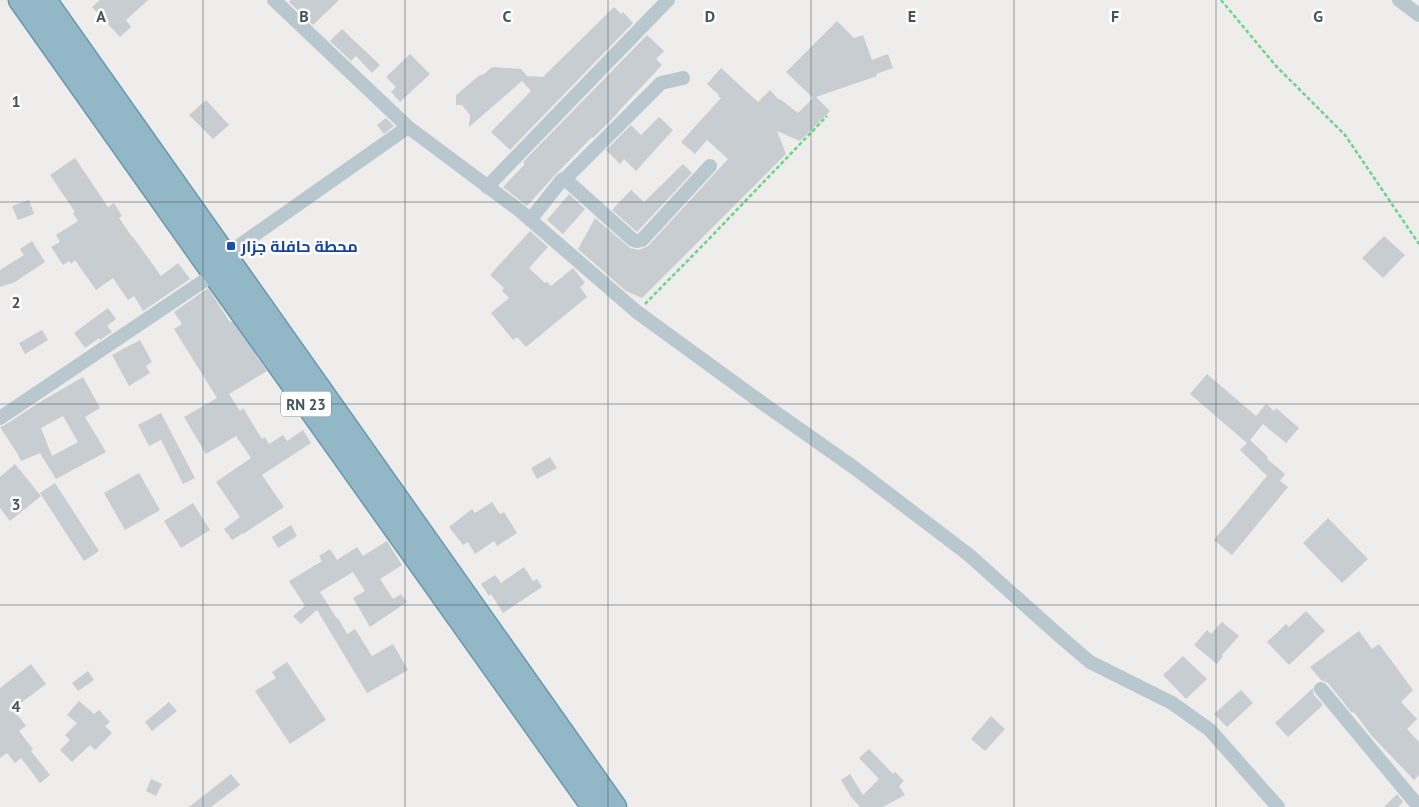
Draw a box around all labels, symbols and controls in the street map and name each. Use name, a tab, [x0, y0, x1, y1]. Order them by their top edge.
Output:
text: A	[96, 6, 106, 26]
text: B	[299, 6, 309, 26]
text: C	[503, 6, 512, 26]
text: D	[705, 6, 715, 26]
text: E	[908, 6, 916, 26]
text: F	[1111, 6, 1119, 26]
text: G	[1313, 6, 1323, 26]
text: 1	[11, 91, 21, 111]
place label: محطة حافلة جزار	[240, 236, 358, 256]
marker: محطة حافلة جزار	[225, 240, 237, 252]
text: 2	[11, 292, 21, 312]
road number: RN 23	[281, 392, 331, 416]
text: 3	[11, 494, 21, 514]
text: 4	[11, 696, 21, 716]

